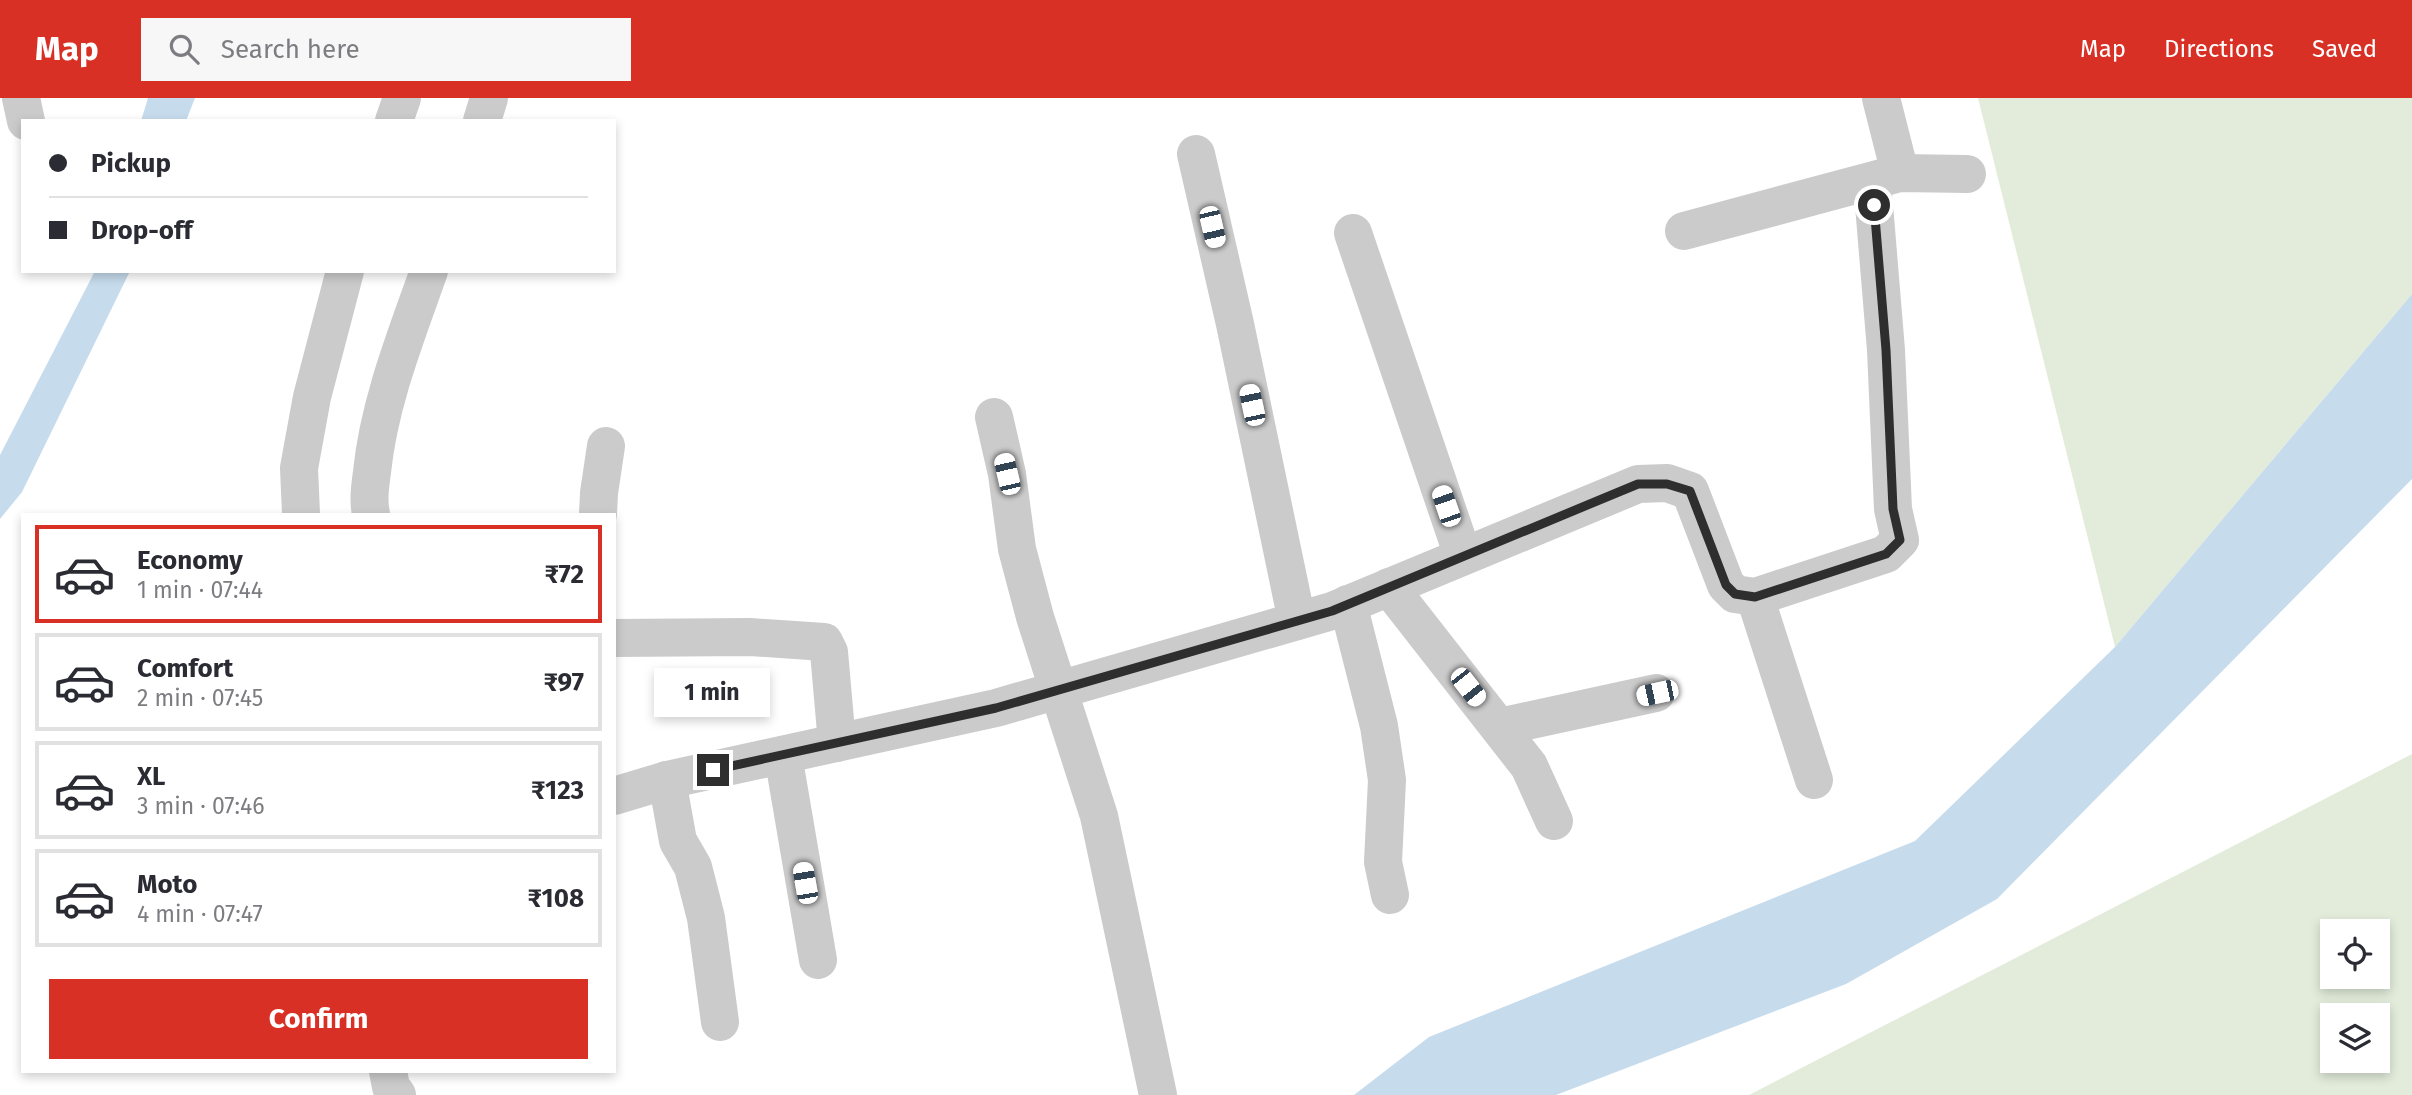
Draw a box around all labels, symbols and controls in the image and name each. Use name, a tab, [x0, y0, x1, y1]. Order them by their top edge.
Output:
search box	[141, 18, 631, 81]
text: Map	[35, 29, 99, 69]
icon: search	[165, 30, 203, 68]
text: Search here	[221, 34, 360, 65]
text: Map	[2080, 35, 2126, 63]
text: Directions	[2164, 35, 2274, 63]
text: Saved	[2312, 35, 2377, 63]
text: Pickup	[91, 148, 171, 179]
route start	[1858, 189, 1890, 221]
car	[1198, 204, 1227, 250]
text: Drop-off	[91, 215, 193, 246]
car	[1238, 382, 1267, 428]
car	[993, 451, 1022, 497]
car	[1430, 483, 1463, 529]
icon: car	[53, 543, 116, 606]
text: Economy	[137, 545, 243, 576]
text: ₹72	[545, 559, 584, 590]
text: 1 min · 07:44	[137, 576, 263, 604]
icon: car	[53, 651, 116, 714]
text: Comfort	[137, 653, 233, 684]
car	[1447, 664, 1490, 710]
text: ₹97	[543, 667, 584, 698]
callout: 1 min	[655, 668, 771, 718]
text: 1 min	[684, 678, 740, 706]
car	[1635, 678, 1680, 708]
text: 2 min · 07:45	[137, 684, 263, 712]
route end	[697, 754, 729, 786]
icon: car	[53, 759, 116, 822]
text: XL	[137, 761, 165, 792]
text: ₹123	[531, 775, 584, 806]
text: 3 min · 07:46	[137, 792, 264, 820]
car	[792, 860, 819, 906]
icon: car	[53, 867, 116, 930]
text: Moto	[137, 869, 197, 900]
text: ₹108	[528, 883, 584, 914]
text: 4 min · 07:47	[137, 900, 263, 928]
map controls	[2320, 919, 2390, 1073]
button: locate	[2320, 919, 2390, 989]
button: Confirm	[49, 979, 588, 1059]
button: layers	[2320, 1003, 2390, 1073]

